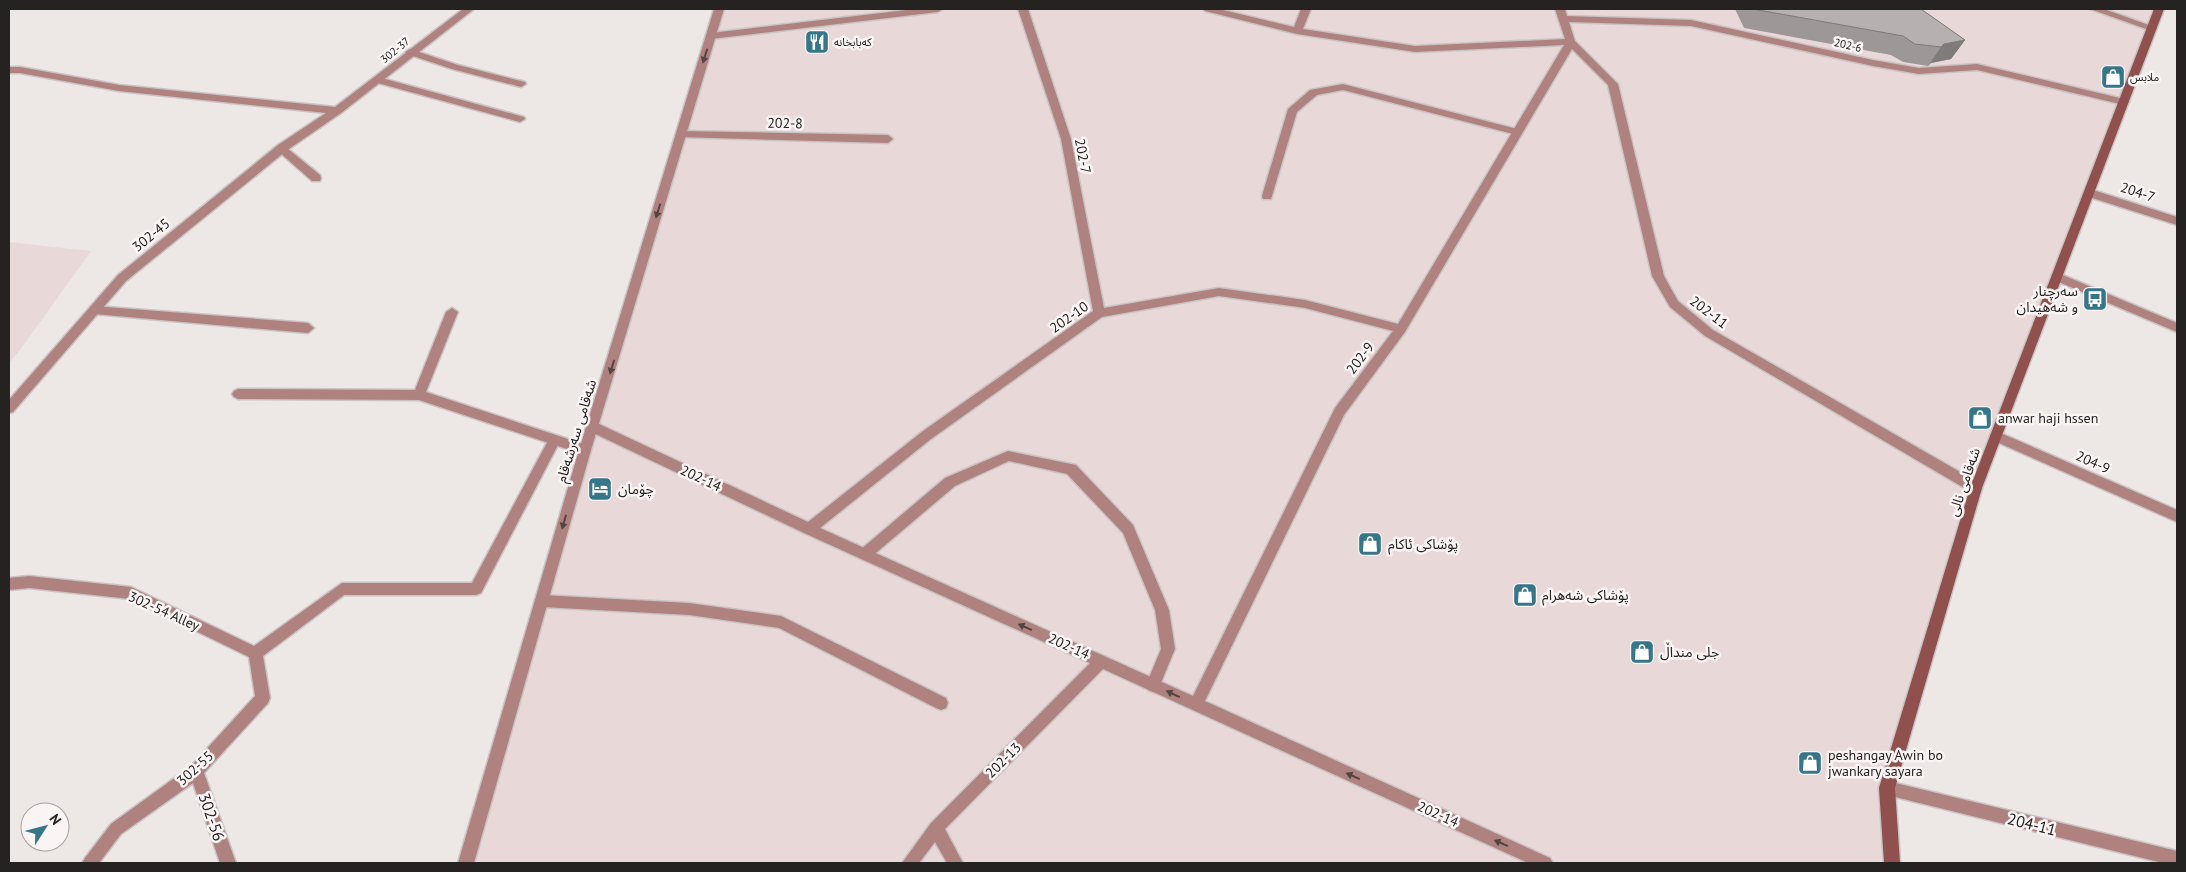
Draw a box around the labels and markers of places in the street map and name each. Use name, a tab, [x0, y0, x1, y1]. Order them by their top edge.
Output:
restaurant icon: کەبابخانە	[804, 29, 830, 55]
place label: کەبابخانە	[834, 35, 872, 49]
shop icon: ملابس	[2100, 64, 2126, 90]
place label: ملابس	[2130, 70, 2160, 84]
place label: سەرچنار و شەهیدان	[2017, 282, 2078, 316]
bus stop icon: سەرچنار و شەهیدان	[2082, 286, 2108, 312]
shop icon: anwar haji hssen	[1967, 405, 1993, 431]
place label: anwar haji hssen	[1998, 409, 2098, 427]
hotel icon: چۆمان	[587, 476, 613, 502]
place label: چۆمان	[618, 480, 654, 499]
shop icon: پۆشاکی ئاکام	[1357, 531, 1383, 557]
place label: پۆشاکی ئاکام	[1388, 535, 1458, 555]
shop icon: پۆشاکی شەھرام	[1512, 582, 1538, 608]
place label: پۆشاکی شەھرام	[1542, 586, 1629, 606]
shop icon: جلی منداڵ	[1629, 639, 1655, 665]
place label: جلی منداڵ	[1660, 642, 1719, 661]
place label: peshangay Awin bo jwankary sayara	[1828, 746, 1943, 780]
shop icon: peshangay Awin bo jwankary sayara	[1797, 750, 1823, 776]

